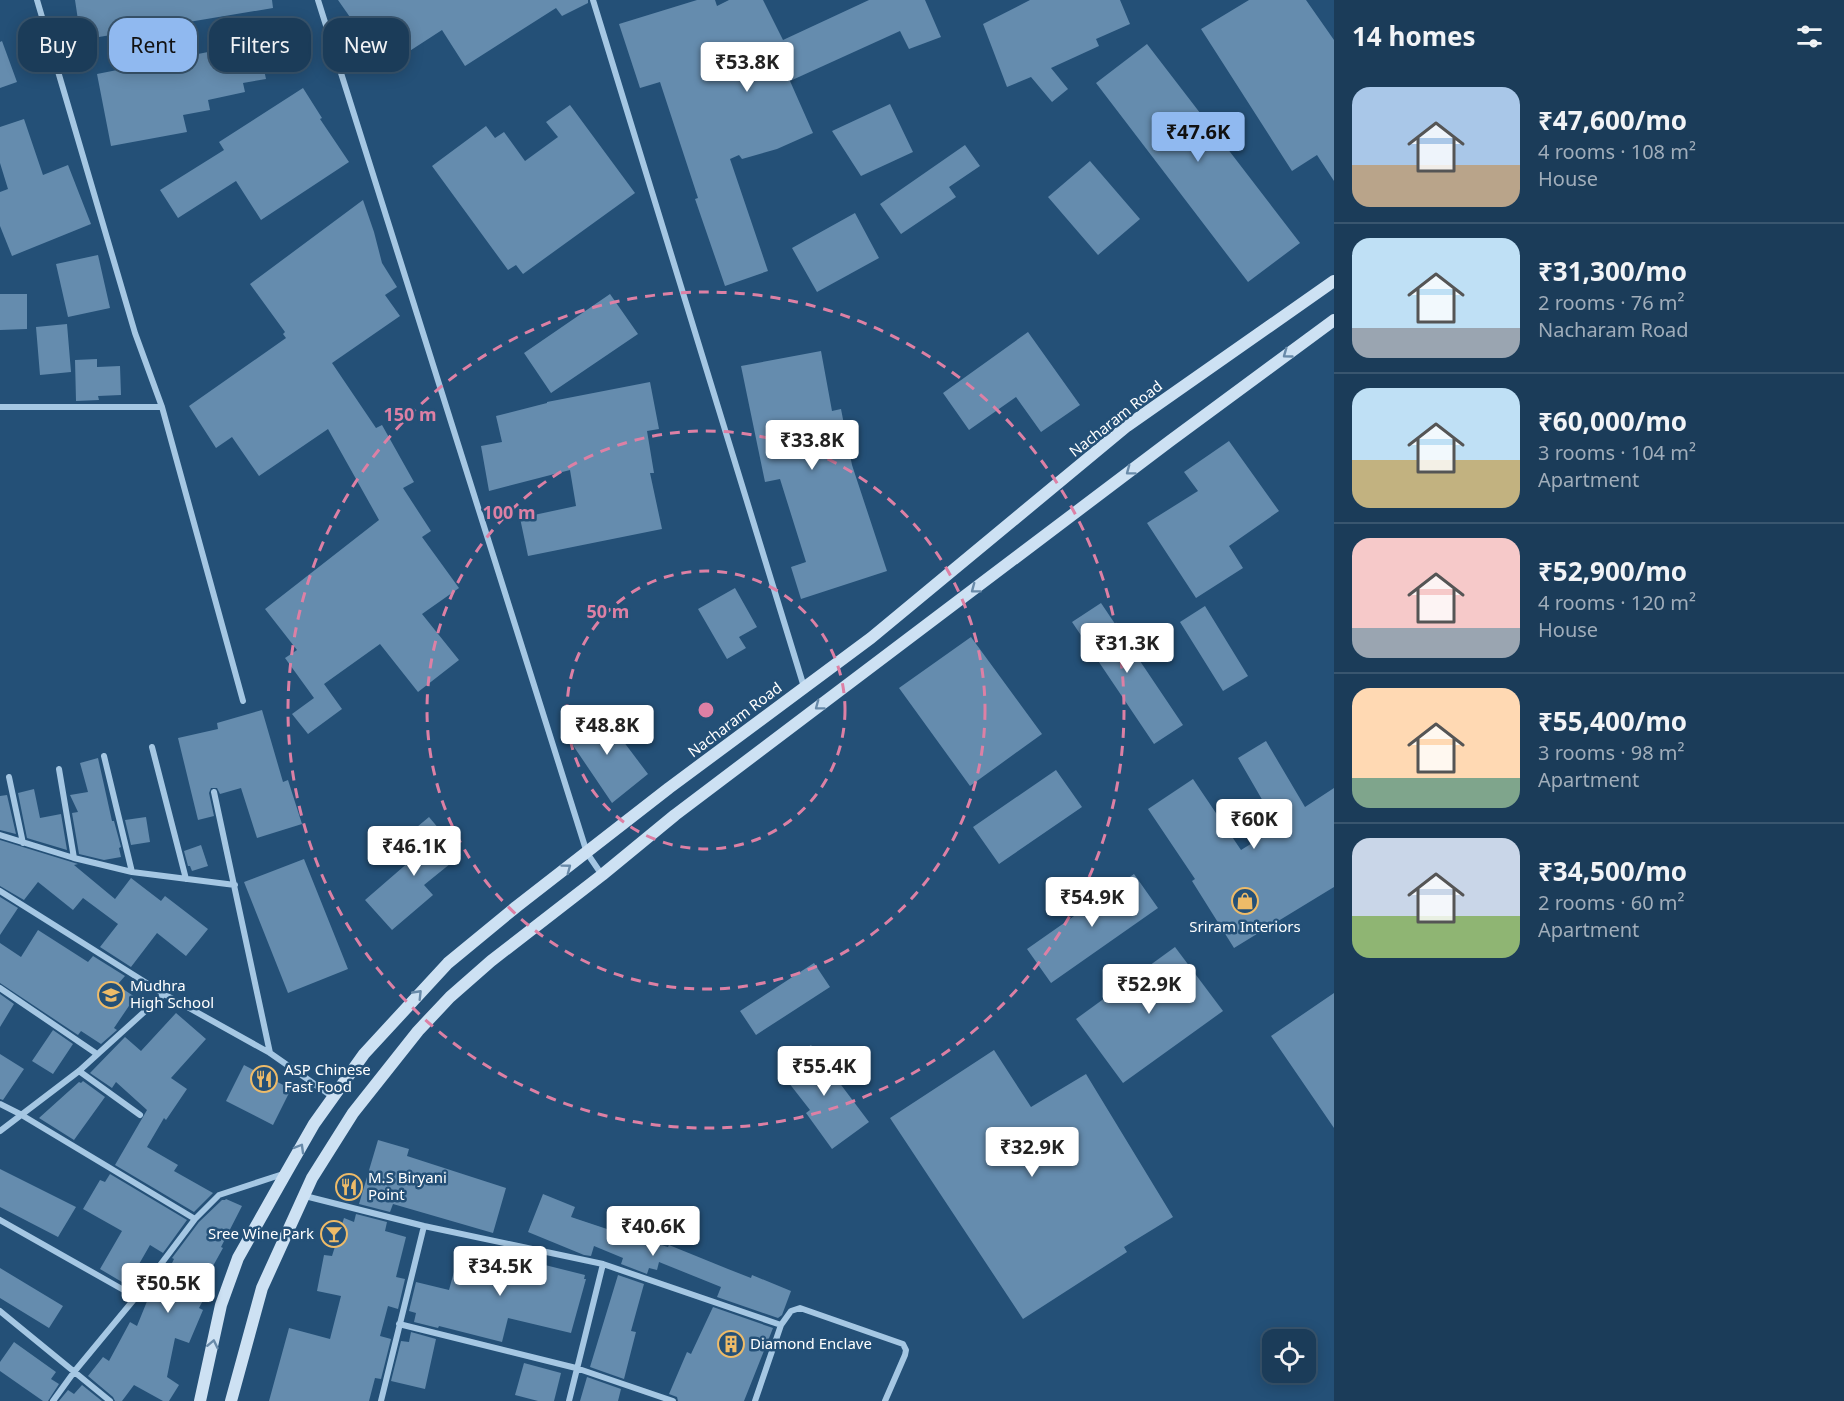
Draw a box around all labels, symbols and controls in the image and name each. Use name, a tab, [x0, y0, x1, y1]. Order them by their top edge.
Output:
chip: Buy	[18, 18, 97, 72]
chip: Rent	[109, 18, 197, 72]
chip: Filters	[209, 18, 311, 72]
chip: New	[323, 18, 409, 72]
text: 14 homes	[1352, 18, 1476, 54]
icon: filters	[1793, 20, 1826, 53]
pin: ₹53.8K	[698, 42, 796, 93]
text: ₹53.8K	[715, 48, 779, 75]
text: ₹47,600/mo	[1538, 102, 1687, 138]
icon: home	[1400, 111, 1472, 183]
pin: ₹47.6K	[1149, 112, 1247, 163]
text: ₹47.6K	[1166, 118, 1230, 145]
text: 4 rooms · 108 m²	[1538, 138, 1696, 165]
text: House	[1538, 165, 1598, 192]
text: ₹31,300/mo	[1538, 253, 1687, 289]
icon: home	[1400, 262, 1472, 334]
text: 2 rooms · 76 m²	[1538, 289, 1685, 316]
text: Nacharam Road	[1538, 316, 1689, 343]
one-way arrow	[1282, 347, 1293, 358]
street label: Nacharam Road	[1065, 376, 1166, 461]
text: 150 m	[383, 402, 437, 426]
text: ₹60,000/mo	[1538, 403, 1687, 439]
icon: home	[1400, 412, 1472, 484]
pin: ₹33.8K	[763, 420, 861, 471]
text: ₹33.8K	[780, 426, 844, 453]
text: 3 rooms · 104 m²	[1538, 439, 1696, 466]
one-way arrow	[1126, 463, 1137, 474]
text: Apartment	[1538, 466, 1639, 493]
text: 100 m	[482, 500, 536, 524]
text: ₹52,900/mo	[1538, 553, 1687, 589]
icon: home	[1400, 562, 1472, 634]
one-way arrow	[971, 581, 982, 592]
text: 4 rooms · 120 m²	[1538, 589, 1696, 616]
text: 50 m	[587, 599, 629, 623]
text: House	[1538, 616, 1598, 643]
pin: ₹31.3K	[1078, 623, 1176, 674]
text: ₹31.3K	[1095, 629, 1159, 656]
street label: Nacharam Road	[683, 677, 786, 761]
one-way arrow	[815, 699, 826, 710]
centre of rings	[696, 700, 716, 720]
text: ₹55,400/mo	[1538, 703, 1687, 739]
pin: ₹48.8K	[558, 705, 656, 756]
text: ₹48.8K	[575, 711, 639, 738]
icon: home	[1400, 712, 1472, 784]
text: 3 rooms · 98 m²	[1538, 739, 1685, 766]
text: Apartment	[1538, 766, 1639, 793]
pin: ₹60K	[1218, 799, 1290, 850]
text: ₹60K	[1230, 805, 1278, 832]
pin: ₹46.1K	[365, 826, 463, 877]
text: ₹46.1K	[382, 832, 446, 859]
text: ₹34,500/mo	[1538, 853, 1687, 889]
icon: home	[1400, 862, 1472, 934]
one-way arrow	[560, 865, 571, 876]
pin: ₹54.9K	[1043, 877, 1141, 928]
text: ₹54.9K	[1060, 883, 1124, 910]
shop icon: Sriram Interiors	[1230, 886, 1260, 916]
text: 2 rooms · 60 m²	[1538, 889, 1685, 916]
place label: Sriram Interiors	[1189, 916, 1301, 936]
text: Apartment	[1538, 916, 1639, 943]
pin: ₹52.9K	[1100, 964, 1198, 1015]
text: ₹52.9K	[1117, 970, 1181, 997]
place label: Mudhra High School	[130, 975, 214, 1012]
school or university icon: Mudhra High School	[96, 980, 126, 1010]
one-way arrow	[411, 990, 422, 1001]
pin: ₹55.4K	[775, 1046, 873, 1097]
text: ₹55.4K	[792, 1052, 856, 1079]
place label: ASP Chinese Fast Food	[284, 1059, 371, 1096]
restaurant icon: ASP Chinese Fast Food	[249, 1064, 279, 1094]
pin: ₹32.9K	[983, 1127, 1081, 1178]
text: ₹32.9K	[1000, 1133, 1064, 1160]
one-way arrow	[293, 1144, 304, 1154]
place label: M.S Biryani Point	[368, 1167, 447, 1204]
restaurant icon: M.S Biryani Point	[334, 1172, 364, 1202]
pin: ₹40.6K	[604, 1206, 702, 1257]
text: ₹40.6K	[621, 1212, 685, 1239]
bar icon: Sree Wine Park	[319, 1219, 349, 1249]
place label: Sree Wine Park	[208, 1223, 314, 1243]
pin: ₹34.5K	[451, 1246, 549, 1297]
text: ₹34.5K	[468, 1252, 532, 1279]
pin: ₹50.5K	[119, 1263, 217, 1314]
text: ₹50.5K	[136, 1269, 200, 1296]
building icon: Diamond Enclave	[716, 1329, 746, 1359]
map controls	[1262, 1329, 1316, 1383]
button: locate	[1262, 1329, 1316, 1383]
place label: Diamond Enclave	[750, 1333, 872, 1353]
one-way arrow	[205, 1339, 218, 1349]

